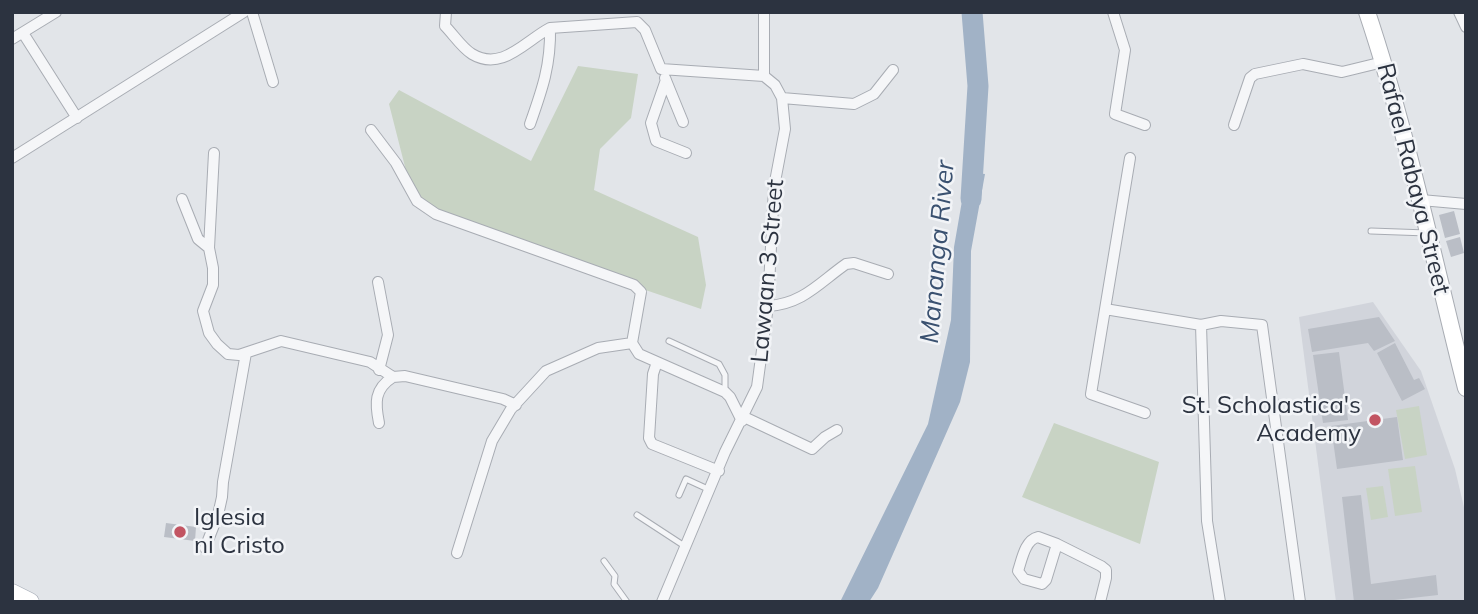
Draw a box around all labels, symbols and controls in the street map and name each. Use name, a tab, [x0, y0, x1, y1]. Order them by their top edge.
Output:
street label: Rafael Rabaya Street	[1370, 60, 1456, 298]
water label: Mananga River	[914, 159, 962, 345]
street label: Lawaan 3 Street	[746, 178, 790, 364]
place label: St. Scholastica's Academy	[1182, 392, 1361, 448]
marker: St. Scholastica's Academy	[1367, 412, 1383, 428]
place label: Iglesia ni Cristo	[194, 504, 285, 560]
marker: Iglesia ni Cristo	[172, 524, 188, 540]

